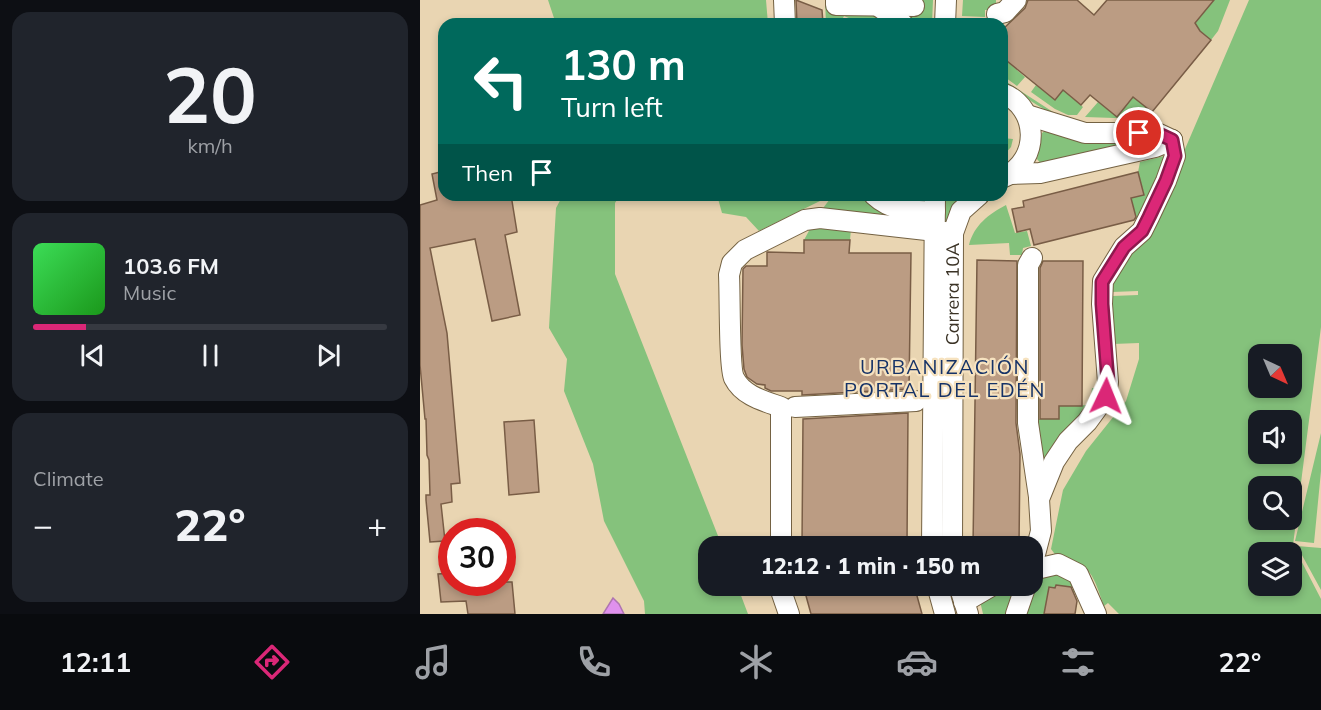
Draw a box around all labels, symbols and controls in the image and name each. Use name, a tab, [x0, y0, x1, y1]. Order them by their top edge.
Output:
text: 130 m	[561, 38, 686, 91]
icon: left	[462, 42, 540, 120]
text: 20	[163, 45, 257, 143]
text: Turn left	[561, 90, 663, 124]
pin	[1113, 107, 1164, 158]
icon: arrive	[1122, 116, 1155, 149]
text: km/h	[187, 133, 233, 158]
icon: arrive	[525, 156, 558, 189]
text: Then	[462, 159, 513, 187]
street label: Carrera 10A	[941, 243, 964, 345]
text: 103.6 FM	[123, 252, 219, 280]
text: Music	[123, 280, 176, 305]
icon: previous	[76, 339, 109, 372]
icon: pause	[194, 339, 227, 372]
icon: next	[312, 339, 345, 372]
north arrow	[1248, 344, 1302, 398]
map controls	[1248, 344, 1302, 596]
district label: URBANIZACIÓN PORTAL DEL EDÉN	[844, 354, 1046, 402]
position arrow	[1074, 364, 1138, 428]
button: sound	[1248, 410, 1302, 464]
text: Climate	[33, 466, 104, 491]
button: search	[1248, 476, 1302, 530]
text: 22°	[174, 496, 246, 552]
text: −	[33, 504, 53, 545]
text: +	[367, 504, 387, 545]
speed limit sign: 30	[438, 518, 516, 596]
button: layers	[1248, 542, 1302, 596]
text: 12:12 · 1 min · 150 m	[761, 552, 980, 580]
icon: directions	[251, 641, 293, 683]
icon: music	[412, 641, 454, 683]
icon: phone	[573, 641, 615, 683]
icon: climate	[735, 641, 777, 683]
icon: car	[896, 641, 938, 683]
icon: filters	[1057, 641, 1099, 683]
text: 12:11	[60, 645, 131, 679]
text: 22°	[1219, 645, 1261, 679]

